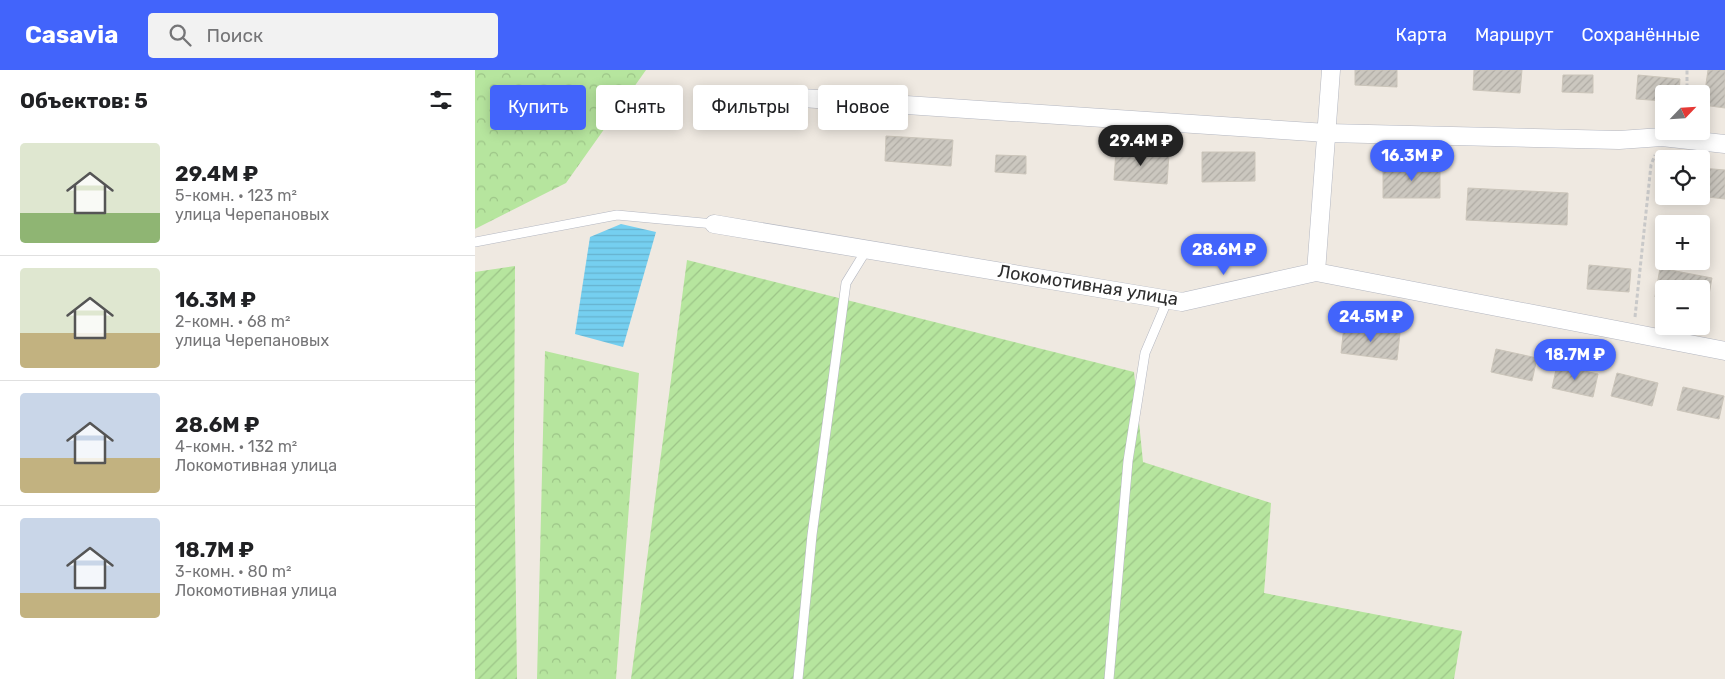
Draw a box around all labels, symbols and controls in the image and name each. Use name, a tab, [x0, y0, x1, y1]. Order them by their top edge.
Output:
search box	[148, 13, 498, 58]
text: Casavia	[25, 21, 118, 49]
icon: search	[166, 21, 194, 49]
text: Поиск	[206, 24, 263, 47]
text: Карта	[1396, 24, 1447, 46]
text: Маршрут	[1475, 24, 1554, 46]
text: Сохранённые	[1582, 24, 1700, 46]
chip: Купить	[490, 85, 586, 130]
chip: Снять	[596, 85, 683, 130]
chip: Фильтры	[693, 85, 808, 130]
chip: Новое	[818, 85, 908, 130]
north arrow	[1655, 85, 1710, 140]
map controls	[1655, 85, 1710, 335]
icon: filters	[427, 86, 455, 114]
text: Объектов: 5	[20, 88, 148, 113]
pin: 29.4M ₽	[1095, 124, 1187, 167]
text: 29.4M ₽	[1109, 131, 1173, 150]
pin: 16.3M ₽	[1366, 140, 1458, 182]
text: 16.3M ₽	[1381, 146, 1443, 165]
button: locate	[1655, 150, 1710, 205]
text: 29.4M ₽	[175, 161, 258, 186]
icon: home	[60, 163, 120, 223]
text: 5-комн. · 123 m²	[175, 186, 297, 205]
text: улица Черепановых	[175, 205, 329, 224]
button: +	[1655, 215, 1710, 270]
pin: 28.6M ₽	[1178, 234, 1270, 276]
text: 28.6M ₽	[1192, 240, 1256, 259]
street label: Локомотивная улица	[996, 260, 1180, 310]
button: −	[1655, 280, 1710, 335]
text: 16.3M ₽	[175, 287, 256, 312]
icon: home	[60, 288, 120, 348]
pin: 24.5M ₽	[1325, 300, 1417, 343]
text: 24.5M ₽	[1339, 307, 1403, 326]
text: 2-комн. · 68 m²	[175, 312, 290, 331]
text: улица Черепановых	[175, 331, 329, 350]
pin: 18.7M ₽	[1529, 338, 1621, 381]
text: 18.7M ₽	[1545, 345, 1605, 364]
text: 28.6M ₽	[175, 412, 259, 437]
icon: home	[60, 413, 120, 473]
text: 4-комн. · 132 m²	[175, 437, 297, 456]
text: Локомотивная улица	[175, 456, 337, 475]
text: 18.7M ₽	[175, 537, 254, 562]
icon: home	[60, 538, 120, 598]
text: 3-комн. · 80 m²	[175, 562, 291, 581]
text: Локомотивная улица	[175, 581, 337, 600]

